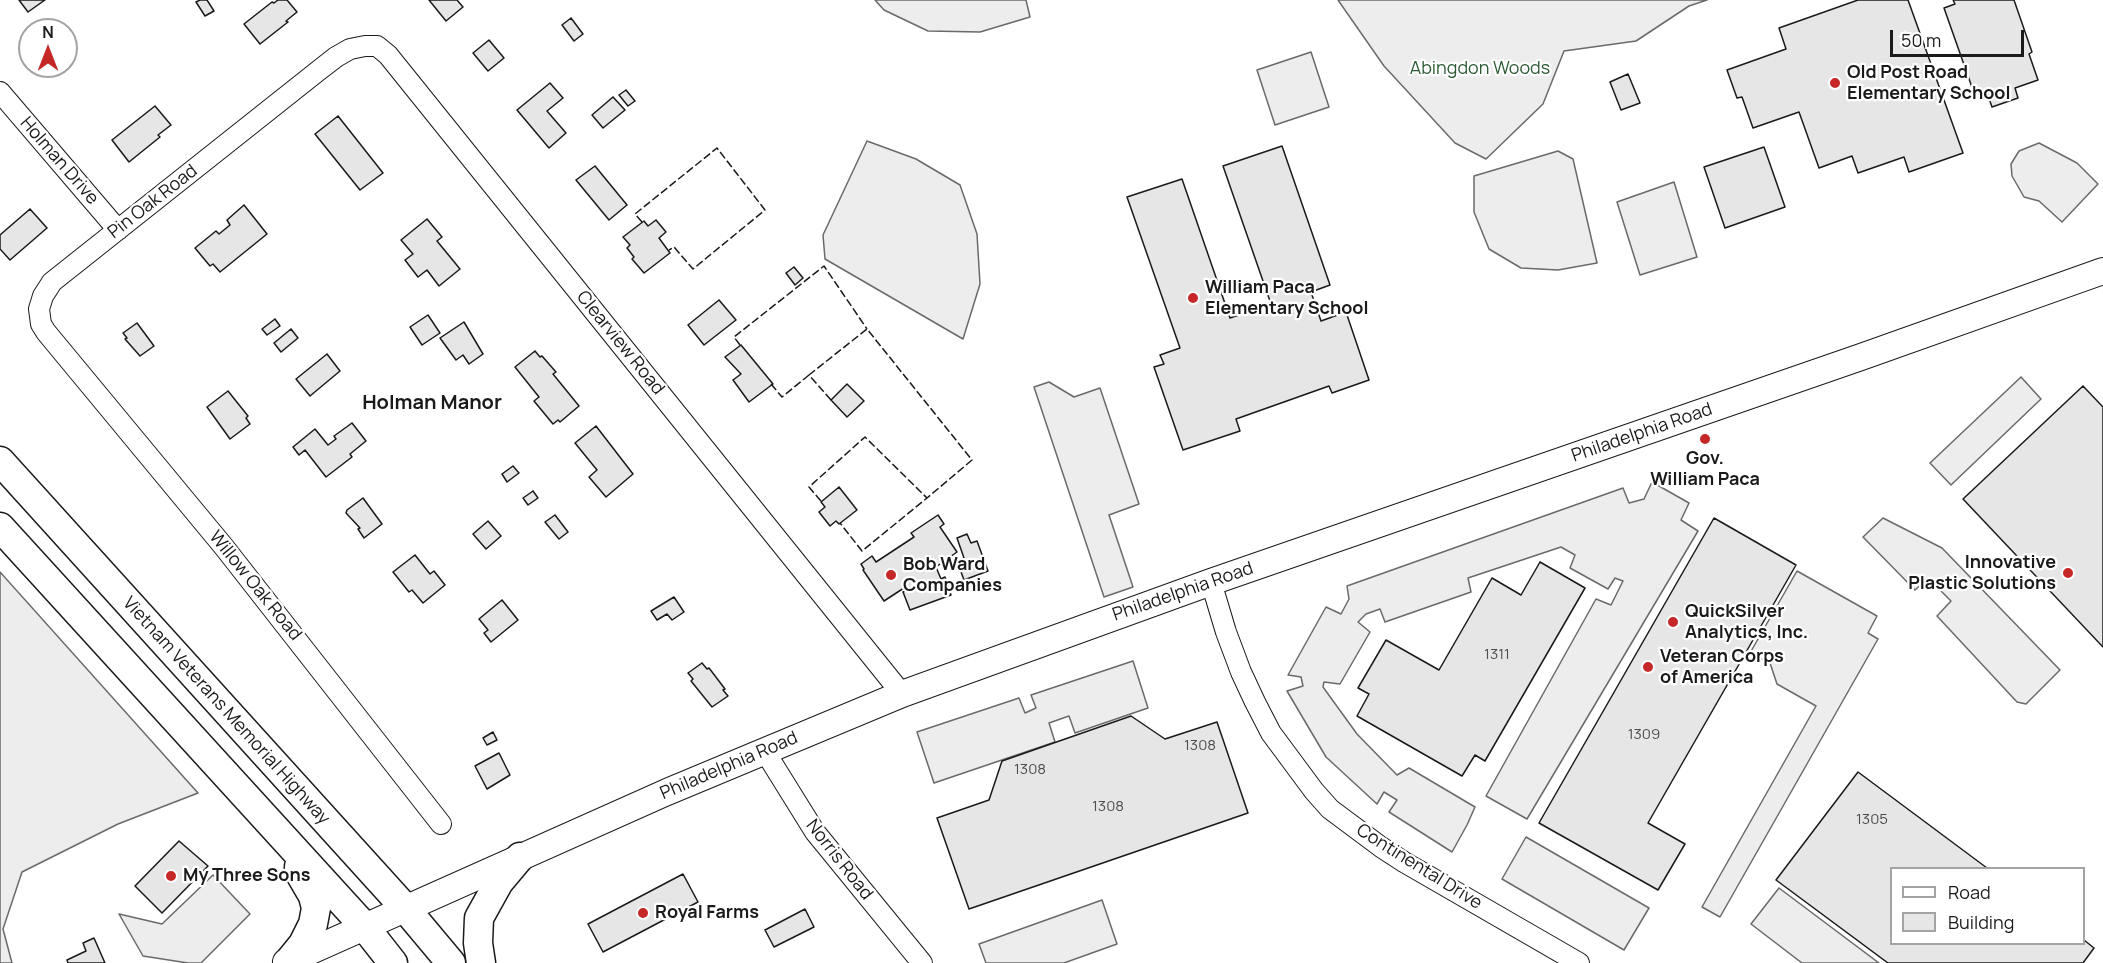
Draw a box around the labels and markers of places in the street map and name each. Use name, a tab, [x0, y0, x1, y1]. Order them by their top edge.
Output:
place label: Old Post Road Elementary School	[1847, 62, 2010, 104]
marker: Old Post Road Elementary School	[1828, 76, 1842, 90]
place label: William Paca Elementary School	[1205, 277, 1368, 320]
marker: William Paca Elementary School	[1186, 291, 1200, 305]
marker: Gov. William Paca	[1698, 432, 1712, 446]
place label: Gov. William Paca	[1650, 448, 1760, 490]
place label: Innovative Plastic Solutions	[1908, 552, 2056, 594]
place label: Bob Ward Companies	[903, 554, 1002, 596]
marker: Innovative Plastic Solutions	[2061, 566, 2075, 580]
marker: Bob Ward Companies	[884, 568, 898, 582]
place label: QuickSilver Analytics, Inc.	[1685, 601, 1808, 644]
marker: QuickSilver Analytics, Inc.	[1666, 615, 1680, 629]
place label: Veteran Corps of America	[1660, 646, 1784, 688]
marker: Veteran Corps of America	[1641, 660, 1655, 674]
place label: My Three Sons	[183, 865, 310, 887]
marker: My Three Sons	[164, 869, 178, 883]
place label: Royal Farms	[655, 902, 759, 924]
marker: Royal Farms	[636, 906, 650, 920]

